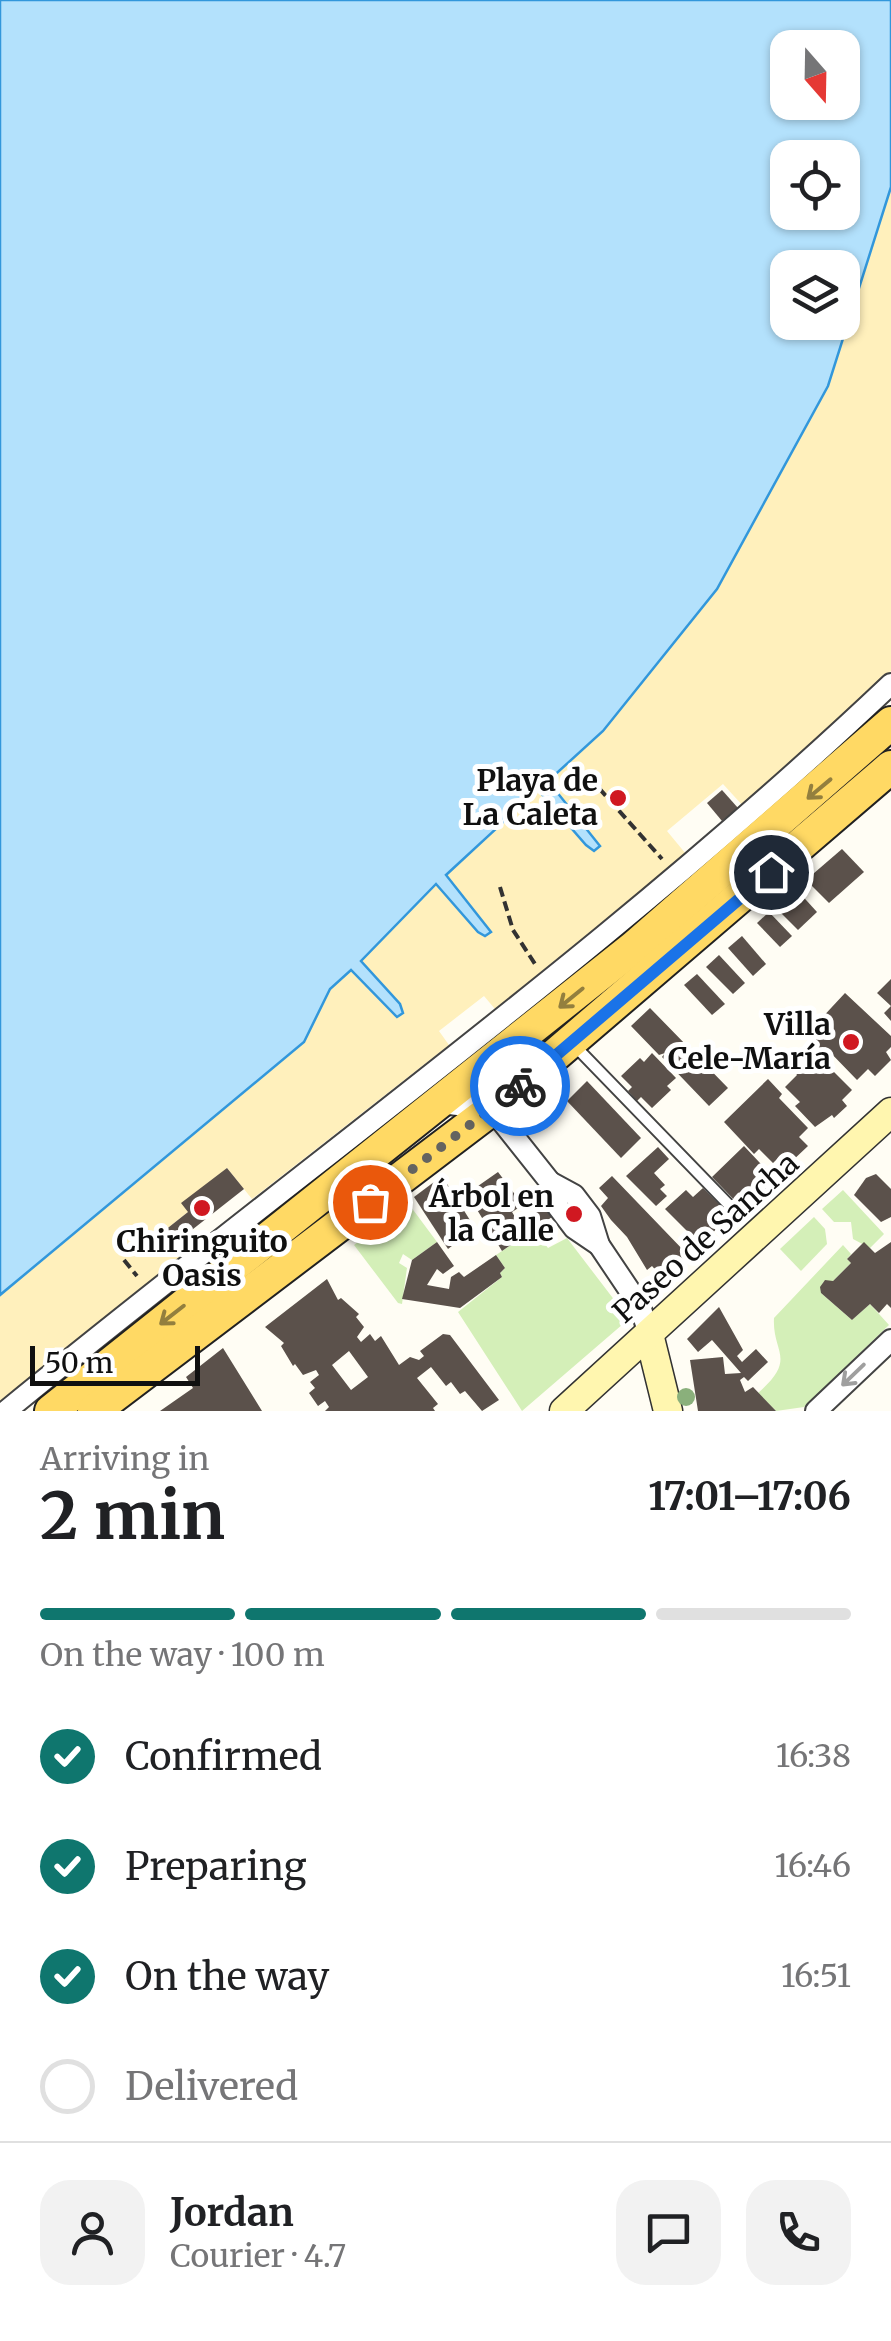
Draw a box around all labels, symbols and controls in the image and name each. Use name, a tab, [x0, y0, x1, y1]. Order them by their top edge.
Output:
north arrow	[770, 30, 860, 120]
map controls	[770, 30, 860, 340]
button: locate	[770, 140, 860, 230]
button: layers	[770, 250, 860, 340]
place label: Playa de La Caleta	[463, 761, 598, 833]
one-way arrow	[807, 777, 833, 799]
marker: Playa de La Caleta	[607, 787, 629, 809]
pin	[729, 830, 814, 915]
icon: home	[744, 845, 799, 900]
one-way arrow	[558, 987, 584, 1009]
place label: Villa Cele-María	[668, 1005, 831, 1077]
marker: Villa Cele-María	[840, 1031, 862, 1053]
courier	[470, 1036, 570, 1136]
icon: bike	[493, 1059, 548, 1114]
street label: Paseo de Sancha	[605, 1144, 806, 1331]
pin	[328, 1160, 413, 1245]
icon: bag	[343, 1175, 398, 1230]
place label: Árbol en la Calle	[428, 1177, 554, 1249]
marker: Chiringuito Oasis	[191, 1197, 213, 1219]
marker: Árbol en la Calle	[563, 1203, 585, 1225]
place label: Chiringuito Oasis	[116, 1222, 288, 1294]
one-way arrow	[159, 1304, 186, 1325]
scale bar	[30, 1341, 200, 1386]
text: 50 m	[45, 1345, 113, 1381]
one-way arrow	[842, 1363, 866, 1387]
text: Arriving in	[40, 1439, 209, 1479]
text: 17:01–17:06	[648, 1473, 851, 1520]
text: 2 min	[40, 1475, 225, 1557]
text: On the way · 100 m	[40, 1635, 325, 1675]
icon: check	[40, 1729, 95, 1784]
text: Confirmed	[125, 1733, 322, 1780]
text: 16:38	[776, 1736, 851, 1776]
icon: check	[40, 1839, 95, 1894]
text: Preparing	[125, 1843, 307, 1890]
text: 16:46	[775, 1846, 851, 1886]
icon: check	[40, 1949, 95, 2004]
text: On the way	[125, 1953, 329, 2000]
text: 16:51	[781, 1956, 851, 1996]
text: Delivered	[125, 2063, 298, 2110]
button: person	[40, 2180, 145, 2285]
button: chat	[616, 2180, 721, 2285]
button: phone	[746, 2180, 851, 2285]
text: Jordan	[170, 2189, 294, 2236]
text: Courier · 4.7	[170, 2236, 346, 2276]

